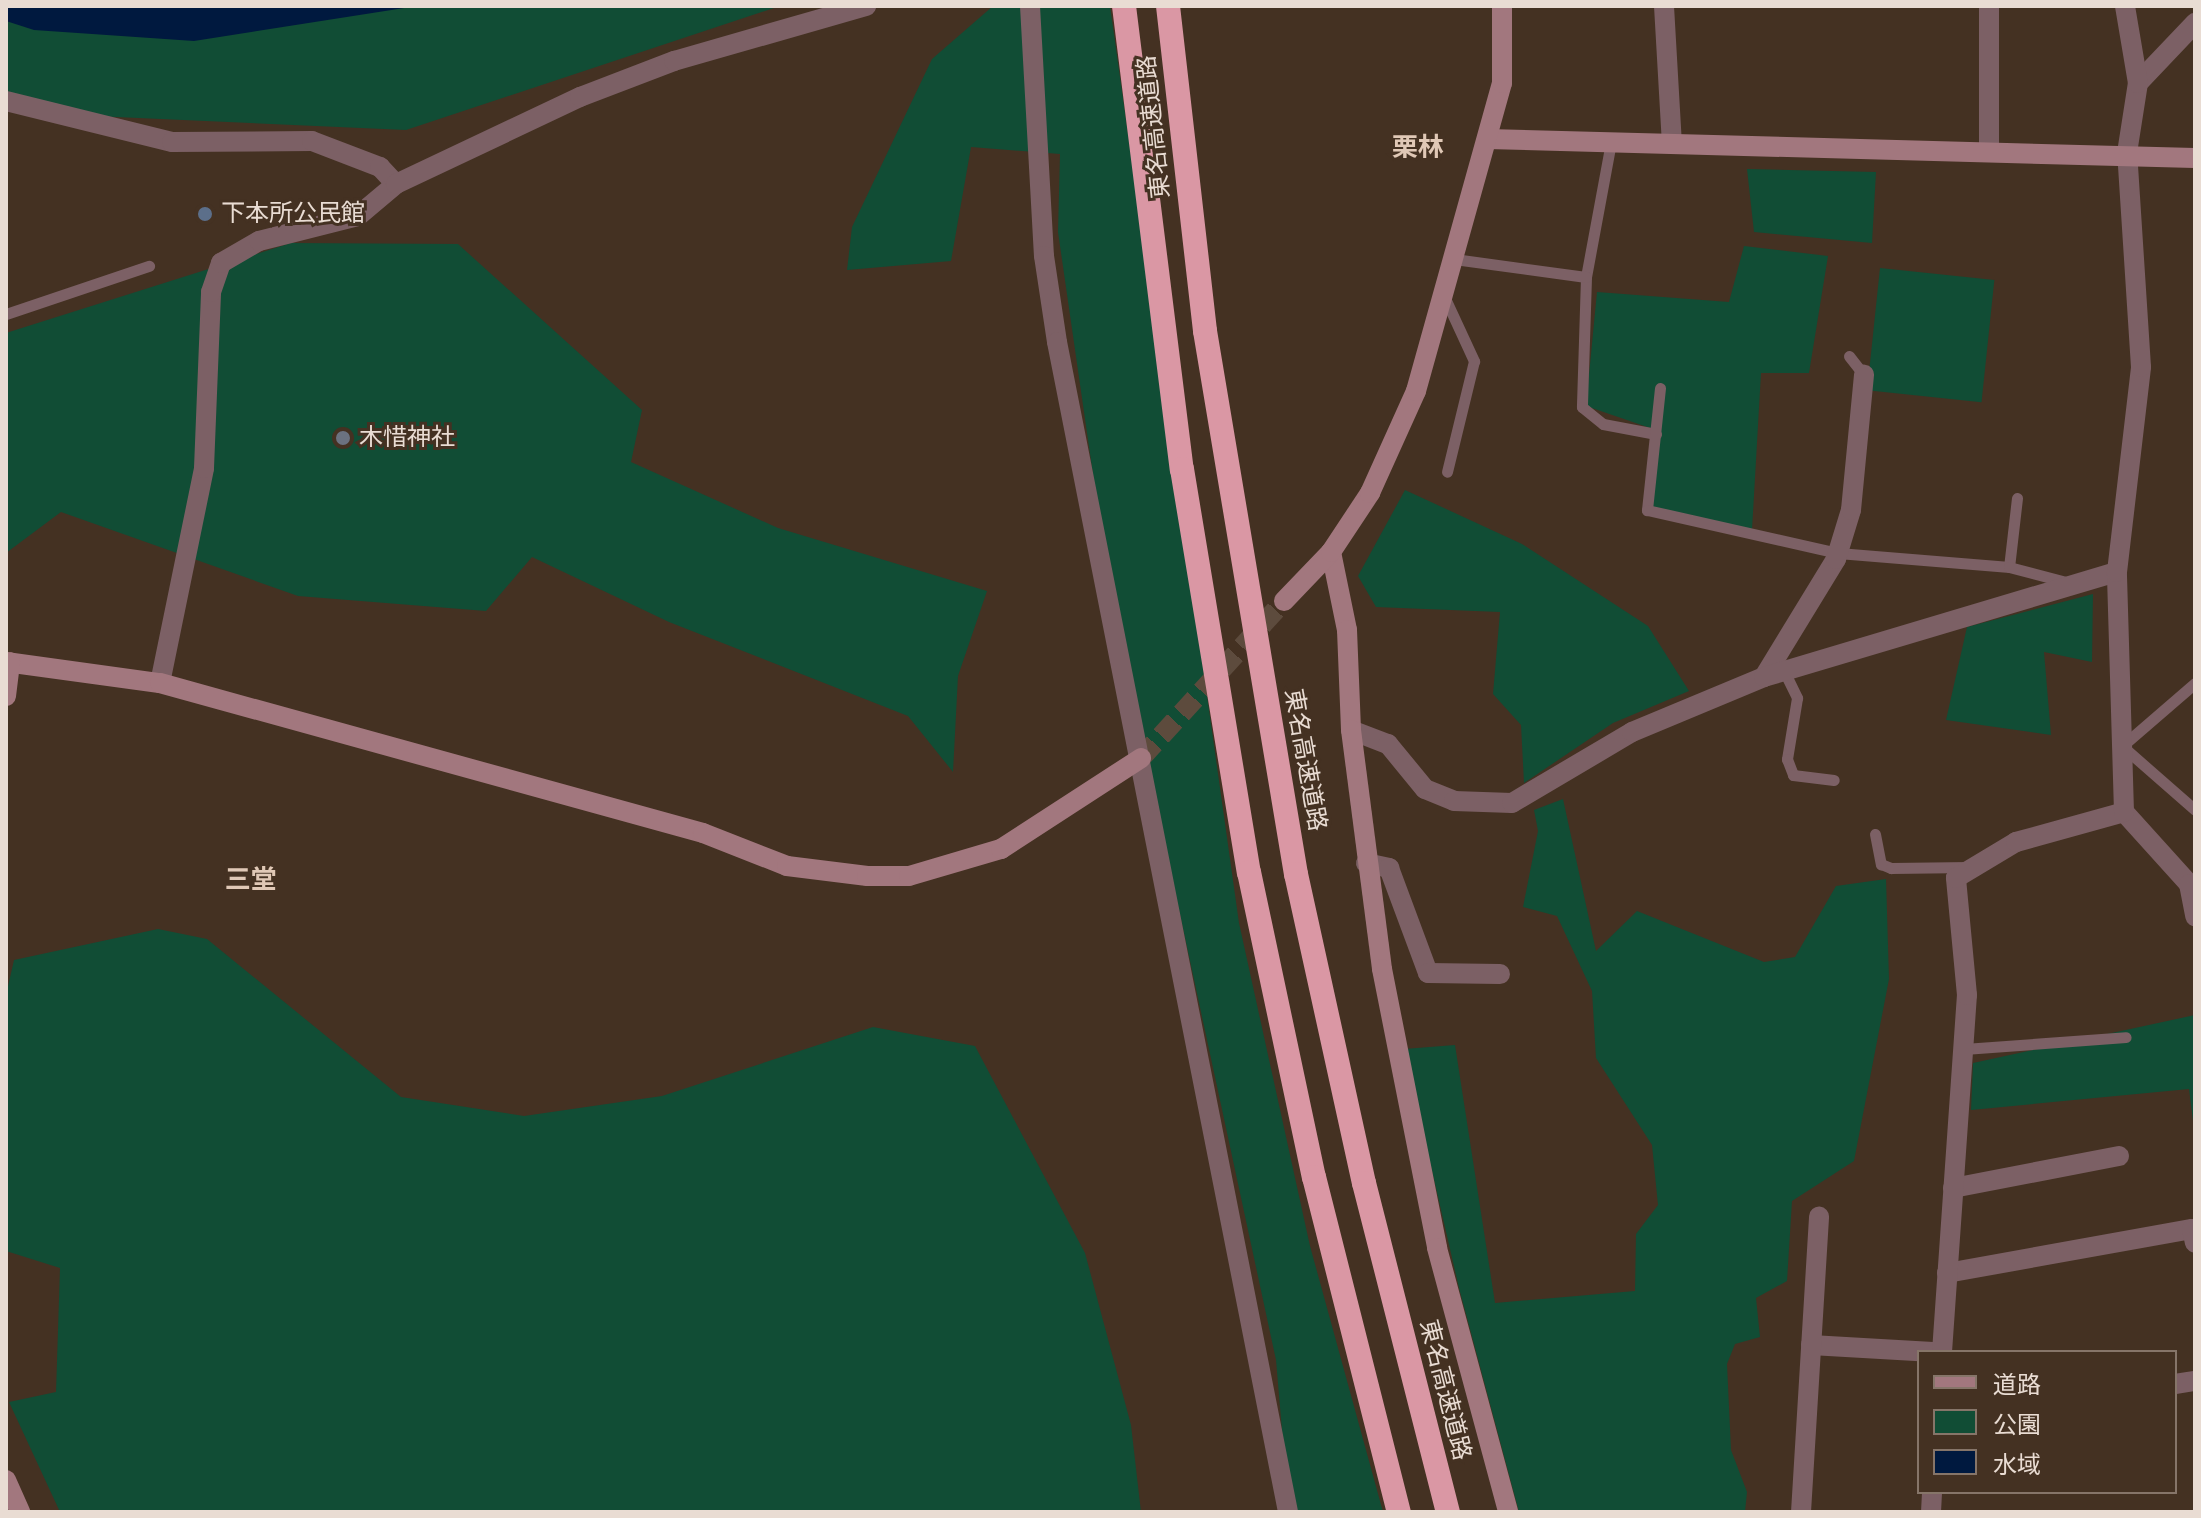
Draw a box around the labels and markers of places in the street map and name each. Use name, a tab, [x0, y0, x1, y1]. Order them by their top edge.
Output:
place label: 下本所公民館	[221, 200, 365, 228]
marker: 下本所公民館	[196, 205, 214, 223]
place label: 木惜神社	[359, 424, 455, 452]
marker: 木惜神社	[334, 429, 352, 447]

